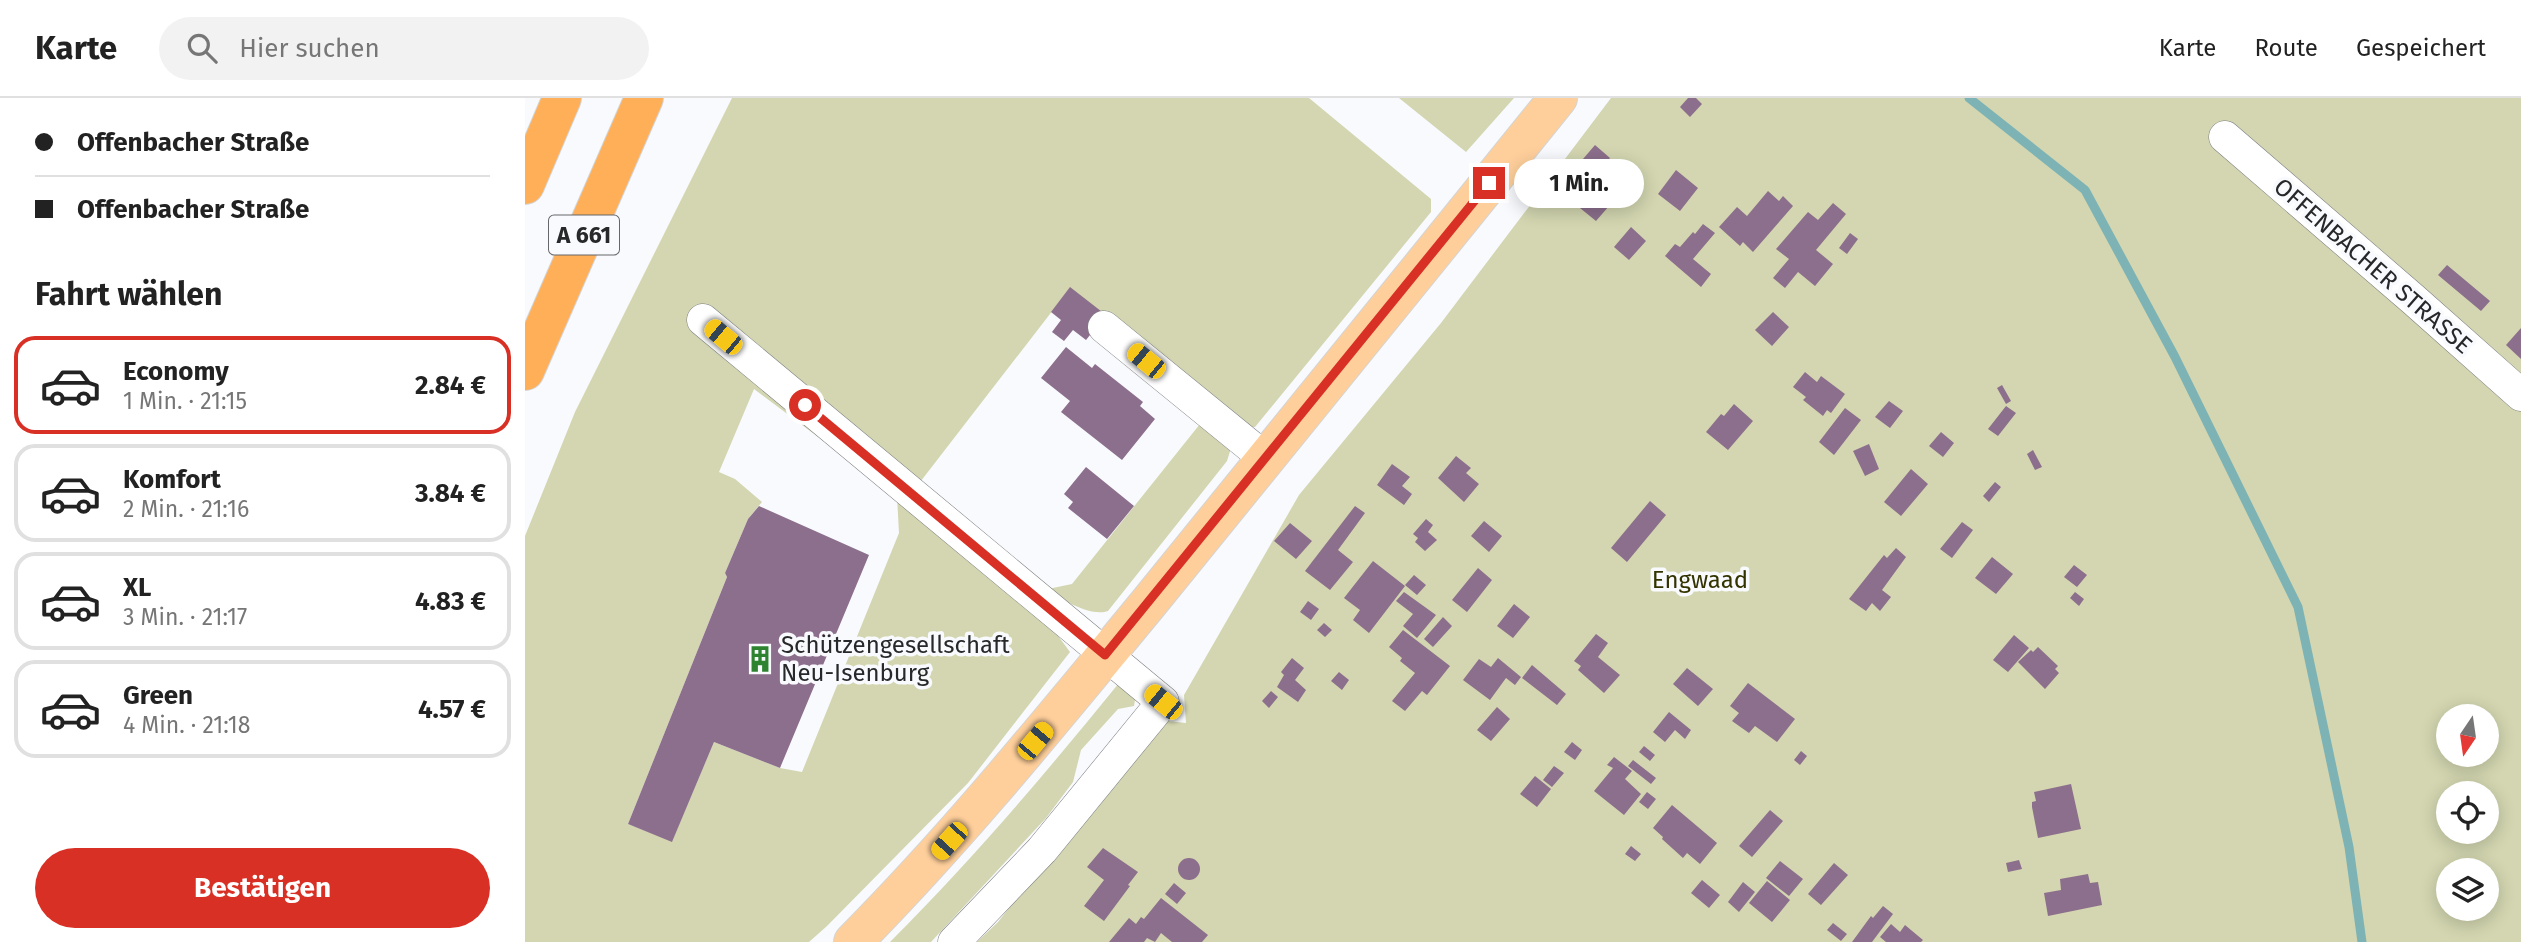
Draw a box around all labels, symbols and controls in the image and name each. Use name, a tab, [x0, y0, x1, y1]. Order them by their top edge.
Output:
search box	[159, 17, 649, 80]
text: Karte	[35, 28, 117, 68]
icon: search	[183, 29, 221, 67]
text: Hier suchen	[239, 33, 380, 64]
text: Karte	[2159, 34, 2216, 62]
text: Route	[2254, 34, 2318, 62]
text: Gespeichert	[2356, 34, 2486, 62]
text: Offenbacher Straße	[77, 127, 309, 158]
callout: 1 Min.	[1513, 158, 1643, 208]
route end	[1473, 167, 1505, 199]
text: 1 Min.	[1549, 169, 1609, 197]
street label: OFFENBACHER STRASSE	[2268, 172, 2478, 360]
text: Offenbacher Straße	[77, 194, 309, 225]
road number: A 661	[549, 216, 619, 254]
text: Fahrt wählen	[35, 275, 222, 313]
car	[701, 315, 746, 359]
car	[1124, 340, 1169, 382]
icon: car	[39, 354, 102, 417]
text: Economy	[123, 356, 229, 387]
text: 2.84 €	[415, 370, 486, 401]
text: 1 Min. · 21:15	[123, 387, 247, 415]
route start	[789, 389, 821, 421]
icon: car	[39, 462, 102, 525]
text: Komfort	[123, 464, 221, 495]
text: 3.84 €	[415, 478, 486, 509]
text: 2 Min. · 21:16	[123, 495, 249, 523]
park label: Engwaad	[1652, 566, 1748, 594]
icon: car	[39, 570, 102, 633]
text: XL	[123, 572, 151, 603]
text: 4.83 €	[415, 586, 486, 617]
text: 3 Min. · 21:17	[123, 603, 247, 631]
place label: Schützengesellschaft Neu-Isenburg	[781, 631, 1010, 687]
building icon: Schützengesellschaft Neu-Isenburg	[745, 644, 775, 674]
icon: car	[39, 678, 102, 741]
text: Green	[123, 680, 193, 711]
car	[1141, 681, 1186, 723]
text: 4.57 €	[418, 694, 486, 725]
north arrow	[2436, 704, 2499, 766]
map controls	[2436, 704, 2499, 921]
text: 4 Min. · 21:18	[123, 711, 250, 739]
car	[1014, 718, 1057, 764]
button: locate	[2436, 781, 2499, 844]
car	[928, 818, 971, 864]
button: Bestätigen	[35, 848, 490, 928]
button: layers	[2436, 858, 2499, 921]

